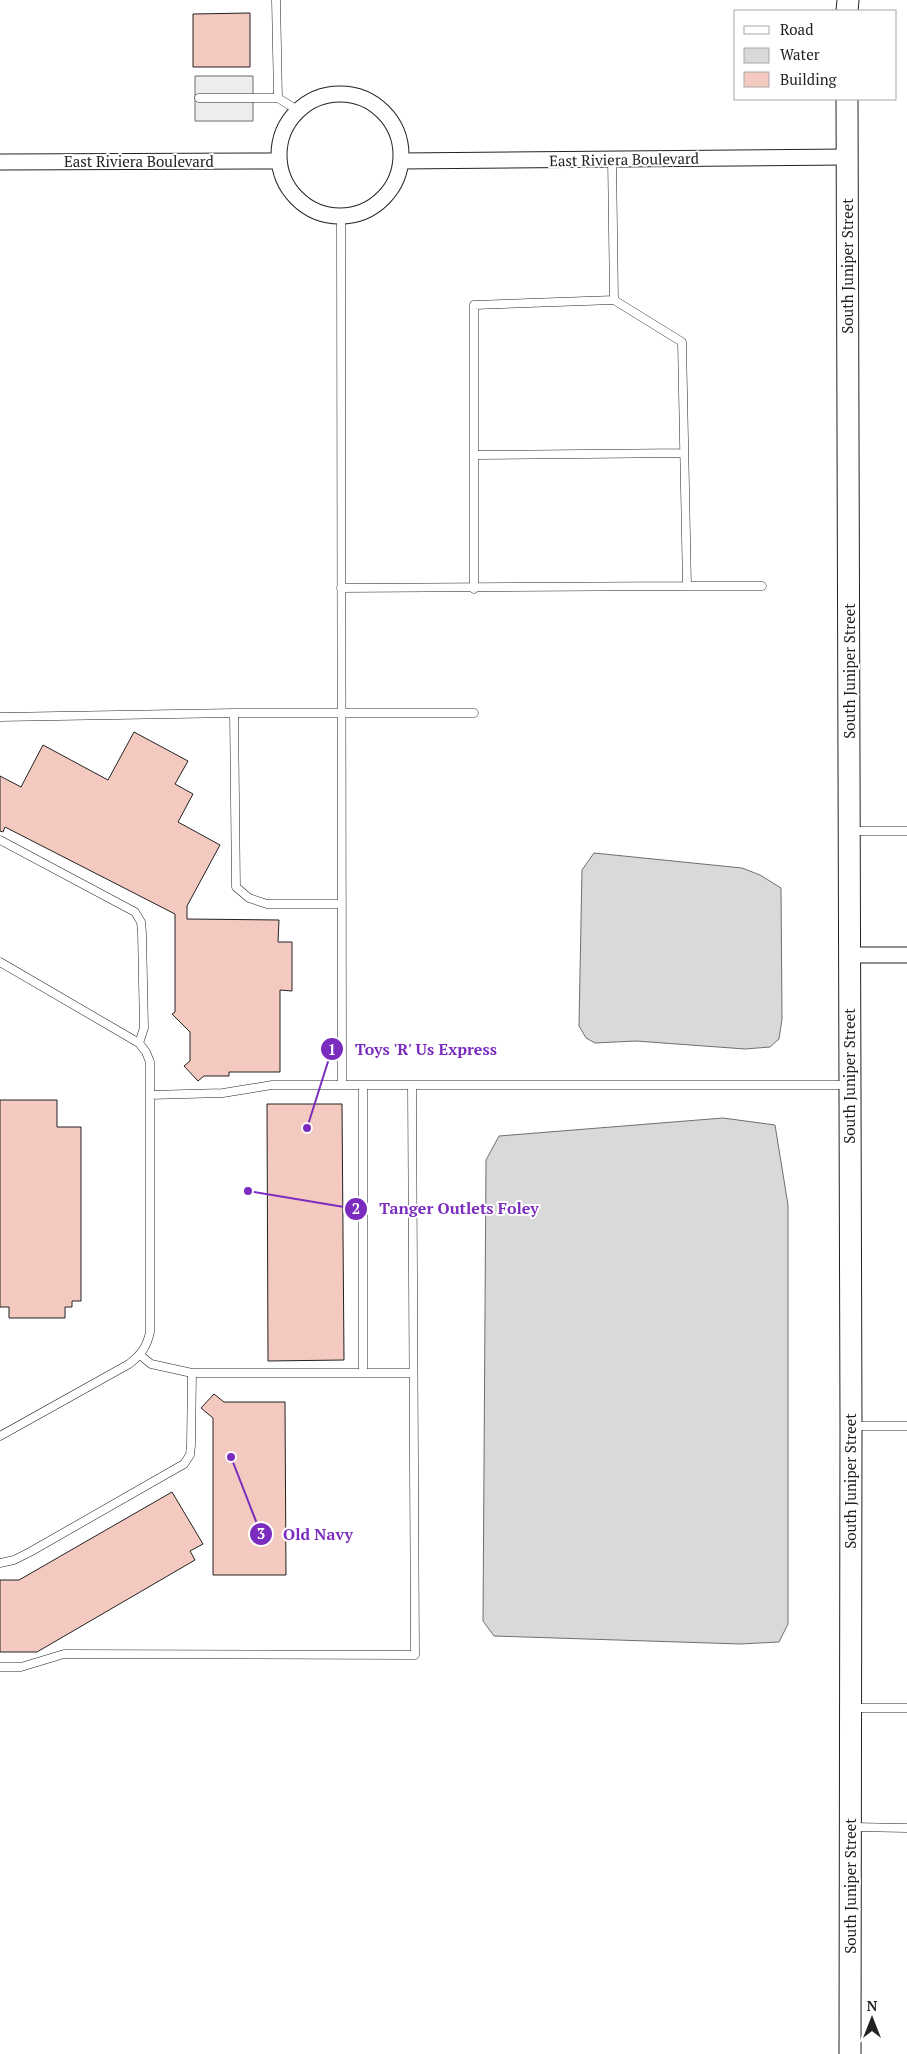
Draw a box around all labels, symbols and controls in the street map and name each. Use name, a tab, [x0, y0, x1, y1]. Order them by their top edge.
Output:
legend	[734, 10, 897, 100]
text: Road	[780, 19, 813, 39]
text: Water	[780, 44, 820, 64]
text: Building	[780, 69, 838, 89]
street label: East Riviera Boulevard	[549, 148, 699, 170]
street label: East Riviera Boulevard	[64, 151, 214, 171]
street label: South Juniper Street	[837, 198, 857, 334]
street label: South Juniper Street	[839, 603, 859, 739]
street label: South Juniper Street	[839, 1008, 859, 1144]
callout: Toys 'R' Us Express	[319, 1034, 507, 1065]
text: Toys 'R' Us Express	[355, 1038, 497, 1060]
text: 1	[328, 1039, 336, 1059]
callout: Tanger Outlets Foley	[344, 1193, 548, 1224]
text: Tanger Outlets Foley	[379, 1197, 539, 1219]
text: 2	[352, 1198, 360, 1218]
street label: South Juniper Street	[840, 1413, 860, 1549]
callout: Old Navy	[248, 1519, 363, 1550]
text: 3	[257, 1523, 265, 1543]
text: Old Navy	[283, 1523, 353, 1545]
street label: South Juniper Street	[840, 1818, 860, 1954]
north arrow	[847, 1994, 897, 2044]
text: N	[867, 1996, 878, 2015]

